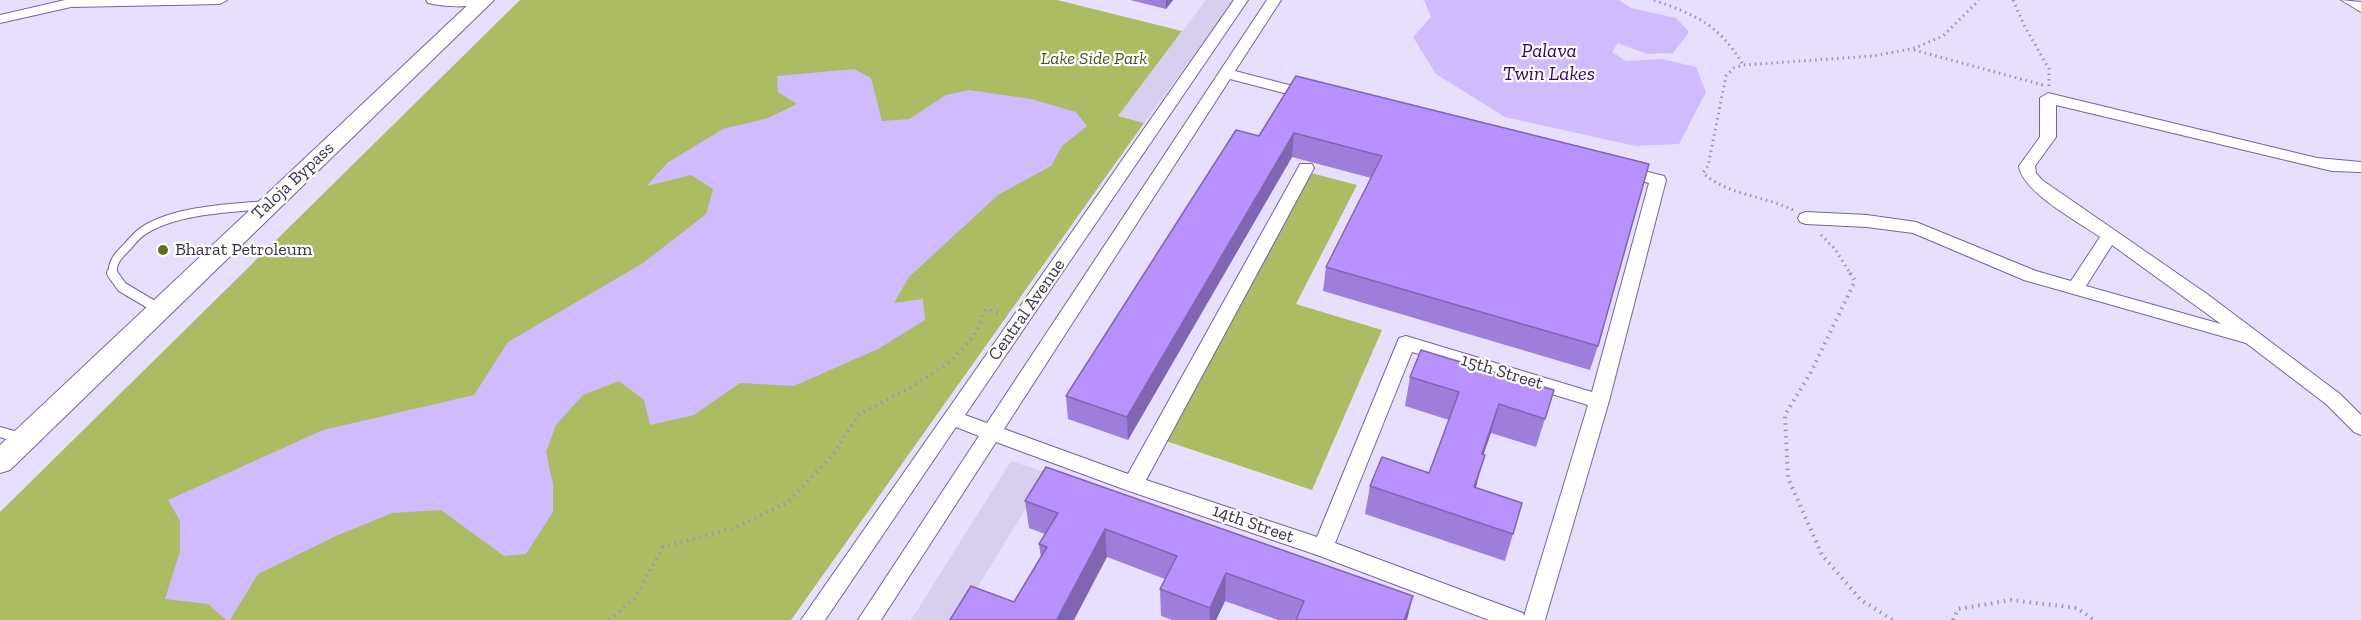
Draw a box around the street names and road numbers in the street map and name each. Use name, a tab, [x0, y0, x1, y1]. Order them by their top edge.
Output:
street label: Taloja Bypass	[247, 137, 339, 225]
street label: Central Avenue	[984, 255, 1070, 365]
street label: 15th Street	[1458, 349, 1546, 395]
street label: 14th Street	[1209, 500, 1297, 548]

